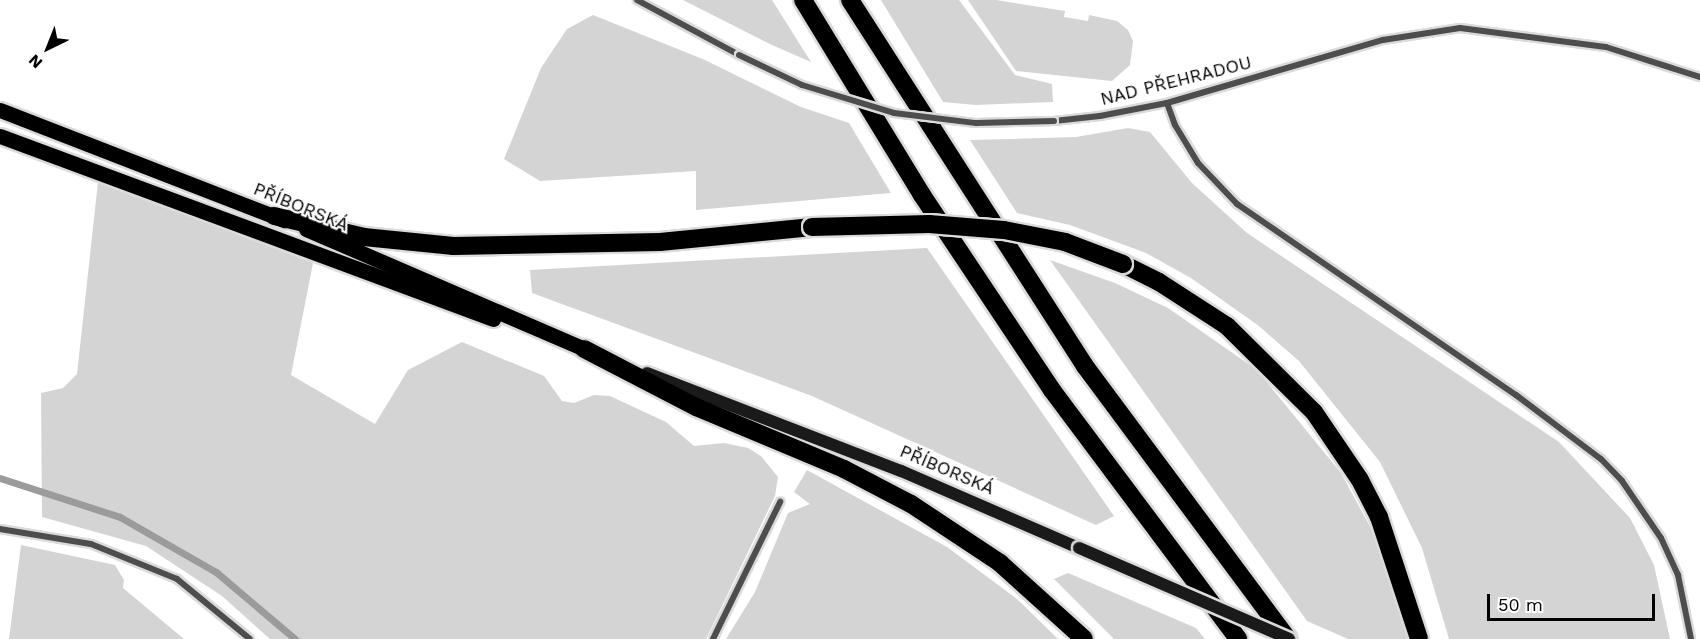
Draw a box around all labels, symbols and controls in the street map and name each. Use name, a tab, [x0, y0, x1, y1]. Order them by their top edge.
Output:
north arrow	[18, 18, 78, 78]
text: N	[25, 51, 46, 73]
street label: NAD PŘEHRADOU	[1098, 52, 1254, 110]
street label: PŘÍBORSKÁ	[250, 178, 352, 236]
street label: PŘÍBORSKÁ	[896, 440, 998, 500]
scale bar	[1490, 582, 1658, 620]
text: 50 m	[1498, 594, 1543, 615]

